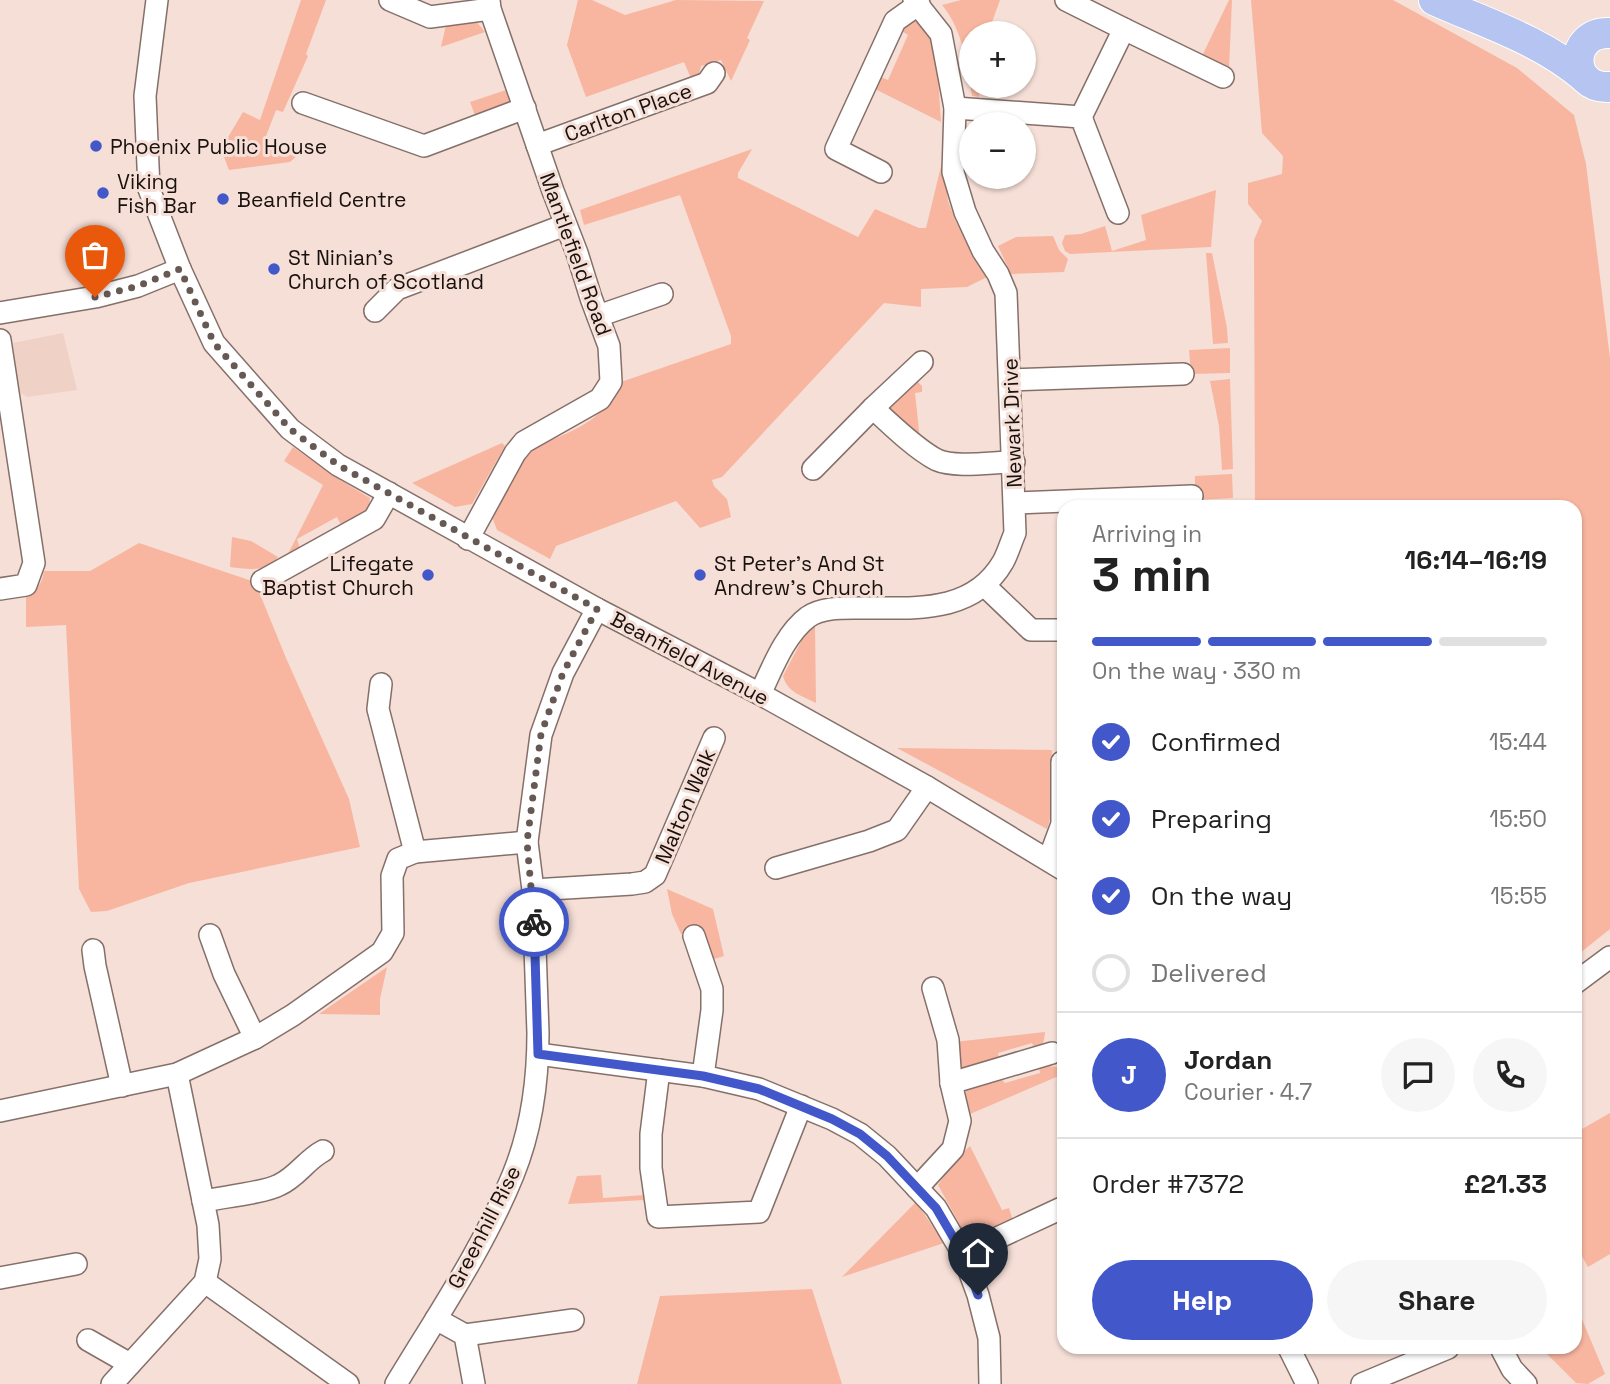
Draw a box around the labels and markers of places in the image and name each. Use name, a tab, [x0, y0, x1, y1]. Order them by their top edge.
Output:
place label: Phoenix Public House	[110, 133, 327, 160]
marker: Phoenix Public House	[88, 138, 104, 154]
place label: Viking Fish Bar	[117, 168, 197, 219]
marker: Viking Fish Bar	[95, 185, 111, 201]
place label: Beanfield Centre	[237, 186, 407, 213]
marker: Beanfield Centre	[215, 191, 231, 207]
pin	[65, 225, 125, 297]
place label: St Ninian's Church of Scotland	[288, 244, 484, 295]
marker: St Ninian's Church of Scotland	[266, 261, 282, 277]
place label: Lifegate Baptist Church	[262, 550, 414, 601]
place label: St Peter's And St Andrew's Church	[714, 550, 885, 601]
marker: Lifegate Baptist Church	[420, 567, 436, 583]
marker: St Peter's And St Andrew's Church	[692, 567, 708, 583]
pin	[948, 1223, 1008, 1295]

